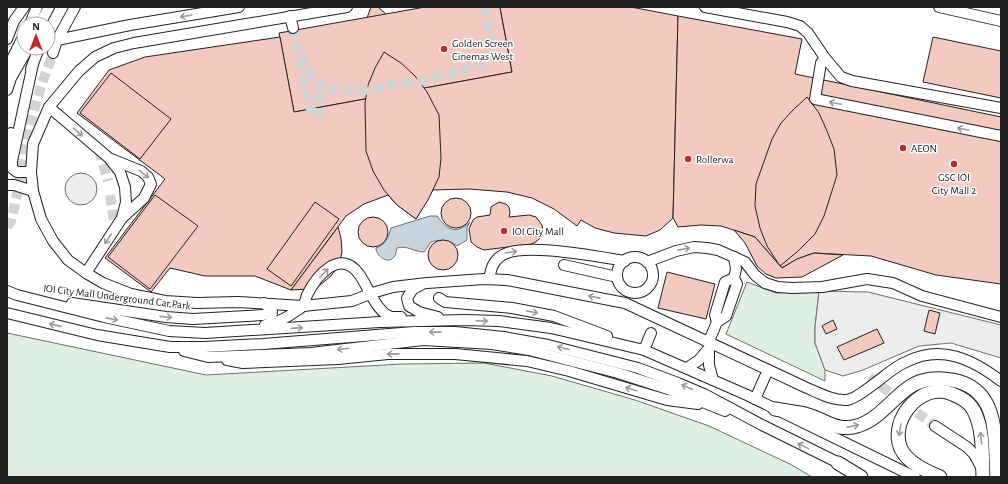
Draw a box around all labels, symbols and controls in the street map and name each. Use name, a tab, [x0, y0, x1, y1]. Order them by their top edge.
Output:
one-way arrow	[180, 12, 193, 20]
north arrow	[16, 16, 56, 56]
text: N	[32, 21, 40, 32]
place label: Golden Screen Cinemas West	[452, 38, 513, 62]
marker: Golden Screen Cinemas West	[439, 44, 449, 54]
one-way arrow	[829, 98, 842, 106]
one-way arrow	[957, 124, 970, 132]
one-way arrow	[73, 128, 84, 137]
marker: AEON	[898, 143, 908, 153]
place label: AEON	[911, 143, 937, 154]
marker: Rollerwa	[683, 154, 693, 164]
place label: Rollerwa	[696, 154, 734, 165]
marker: GSC IOI City Mall 2	[949, 159, 959, 169]
one-way arrow	[138, 170, 149, 179]
place label: GSC IOI City Mall 2	[932, 172, 976, 196]
marker: IOI City Mall	[499, 226, 509, 236]
place label: IOI City Mall	[512, 226, 564, 237]
one-way arrow	[104, 233, 112, 244]
one-way arrow	[677, 245, 690, 253]
one-way arrow	[504, 248, 517, 256]
one-way arrow	[319, 268, 328, 278]
street label: IOI City Mall Underground Car Park	[43, 282, 191, 312]
one-way arrow	[588, 293, 601, 301]
one-way arrow	[525, 308, 538, 316]
one-way arrow	[160, 313, 173, 320]
one-way arrow	[105, 315, 118, 323]
one-way arrow	[475, 317, 488, 324]
one-way arrow	[49, 320, 62, 328]
one-way arrow	[290, 324, 303, 331]
one-way arrow	[429, 328, 442, 336]
one-way arrow	[557, 344, 570, 352]
one-way arrow	[337, 346, 350, 353]
one-way arrow	[387, 351, 400, 358]
one-way arrow	[682, 382, 694, 390]
one-way arrow	[625, 385, 638, 392]
one-way arrow	[846, 422, 859, 430]
one-way arrow	[895, 423, 903, 436]
one-way arrow	[977, 432, 984, 445]
one-way arrow	[797, 442, 809, 449]

